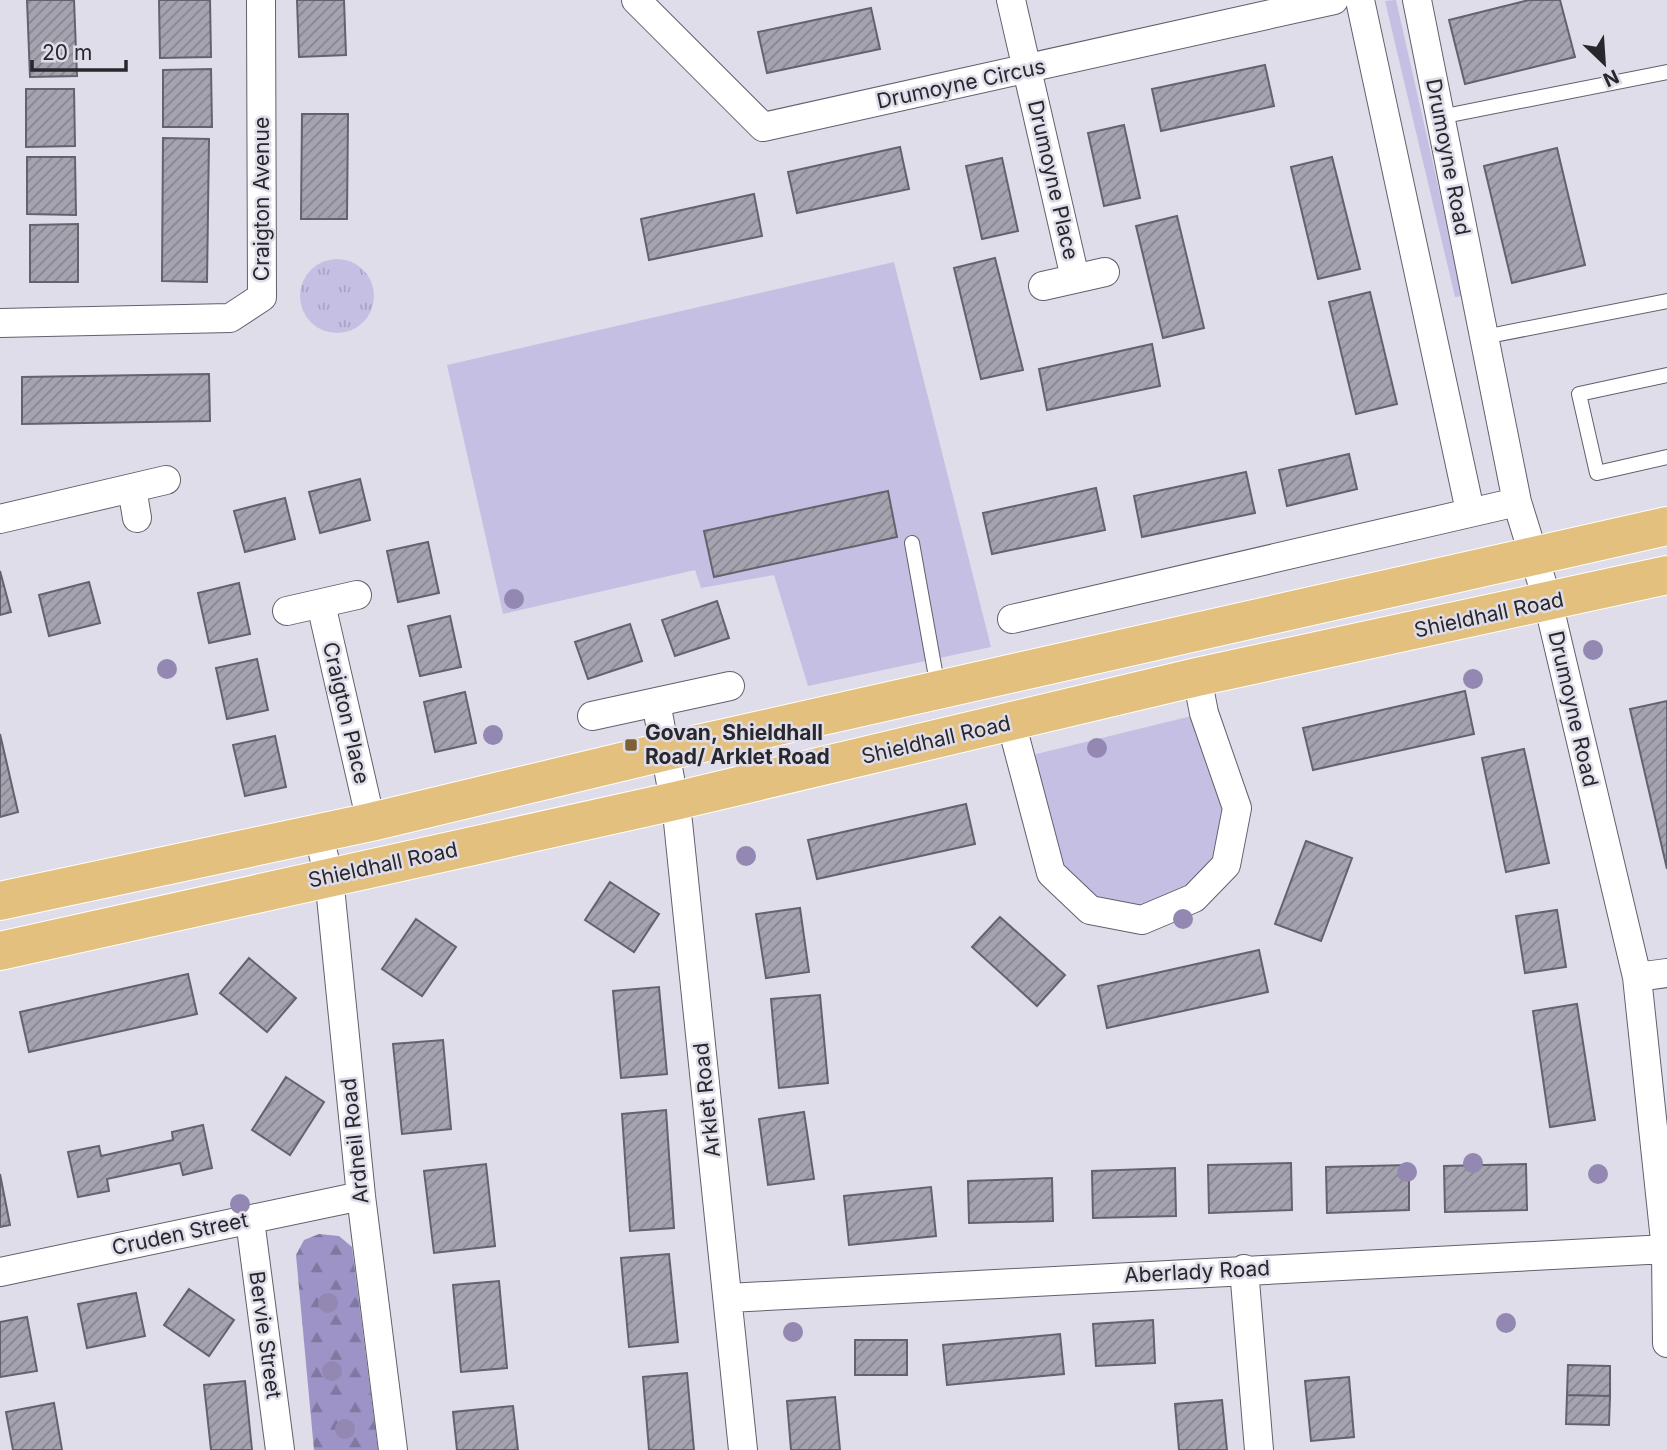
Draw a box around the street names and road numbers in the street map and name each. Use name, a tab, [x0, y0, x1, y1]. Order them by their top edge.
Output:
street label: Drumoyne Circus	[874, 53, 1048, 114]
street label: Drumoyne Road	[1421, 76, 1476, 237]
street label: Drumoyne Place	[1023, 98, 1084, 262]
street label: Craigton Avenue	[249, 117, 274, 281]
street label: Shieldhall Road	[1412, 586, 1566, 643]
street label: Drumoyne Road	[1543, 629, 1604, 789]
street label: Craigton Place	[318, 639, 375, 786]
street label: Shieldhall Road	[859, 710, 1013, 769]
street label: Shieldhall Road	[306, 836, 460, 893]
street label: Arklet Road	[688, 1042, 725, 1159]
street label: Ardneil Road	[335, 1077, 374, 1205]
street label: Cruden Street	[110, 1207, 250, 1260]
street label: Aberlady Road	[1123, 1255, 1271, 1288]
street label: Bervie Street	[244, 1270, 287, 1400]

